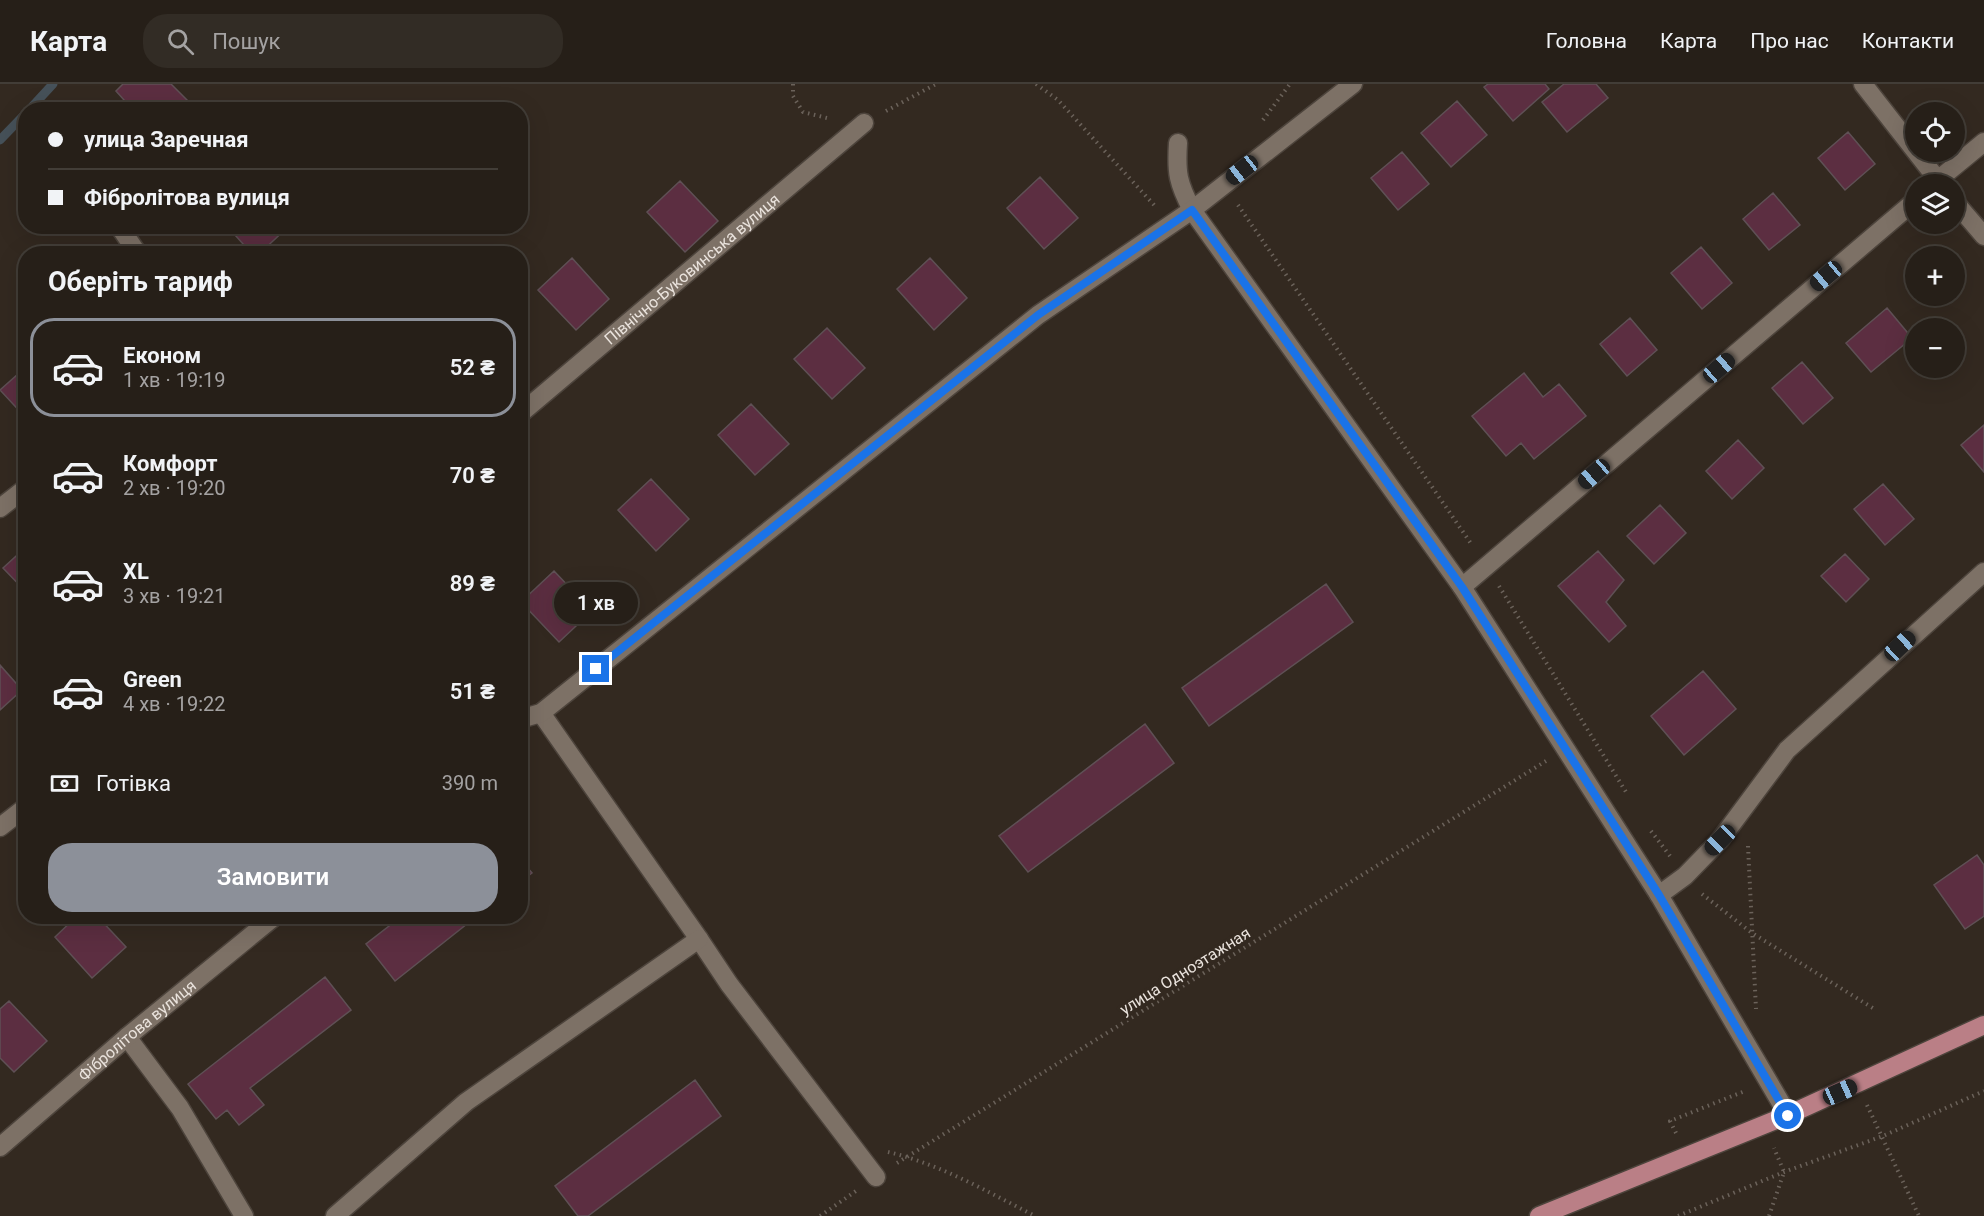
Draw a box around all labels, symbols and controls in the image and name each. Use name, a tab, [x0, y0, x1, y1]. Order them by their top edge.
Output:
search box	[143, 14, 563, 68]
text: Карта	[30, 25, 107, 58]
icon: search	[164, 25, 197, 58]
text: Пошук	[212, 29, 280, 54]
text: Головна	[1546, 29, 1627, 53]
text: Карта	[1660, 29, 1717, 53]
text: Про нас	[1750, 29, 1829, 53]
text: Контакти	[1862, 29, 1954, 53]
map controls	[1905, 102, 1965, 378]
button: locate	[1905, 102, 1965, 162]
text: улица Заречная	[84, 127, 249, 152]
car	[1222, 152, 1262, 188]
button: layers	[1905, 174, 1965, 234]
text: Фібролітова вулиця	[84, 185, 290, 210]
street label: Північно-Буковинська вулиця	[600, 189, 783, 348]
button: +	[1905, 246, 1965, 306]
car	[1806, 258, 1846, 294]
text: Оберіть тариф	[48, 266, 233, 298]
button: −	[1905, 318, 1965, 378]
icon: car	[51, 341, 105, 395]
text: Економ	[123, 343, 201, 368]
car	[1700, 349, 1738, 387]
text: 52 ₴	[450, 355, 495, 380]
text: 1 хв · 19:19	[123, 368, 226, 392]
icon: car	[51, 449, 105, 503]
text: Комфорт	[123, 451, 218, 476]
car	[1575, 455, 1613, 493]
text: 70 ₴	[450, 463, 495, 488]
text: 2 хв · 19:20	[123, 476, 226, 500]
icon: car	[51, 557, 105, 611]
text: XL	[123, 559, 149, 584]
text: 89 ₴	[450, 571, 495, 596]
callout: 1 хв	[554, 582, 638, 624]
text: 3 хв · 19:21	[123, 584, 226, 608]
text: 1 хв	[577, 591, 615, 615]
car	[1881, 627, 1919, 665]
route end	[582, 655, 609, 682]
icon: car	[51, 665, 105, 719]
text: Green	[123, 667, 182, 692]
text: 51 ₴	[450, 679, 495, 704]
text: 4 хв · 19:22	[123, 692, 226, 716]
icon: cash	[48, 767, 81, 800]
text: Готівка	[96, 771, 171, 796]
text: 390 m	[442, 771, 498, 795]
car	[1701, 821, 1739, 859]
button: Замовити	[48, 843, 498, 912]
street label: улица Одноэтажная	[1116, 923, 1254, 1019]
street label: Фібролітова вулиця	[74, 975, 199, 1085]
car	[1820, 1076, 1860, 1108]
route start	[1774, 1102, 1801, 1129]

